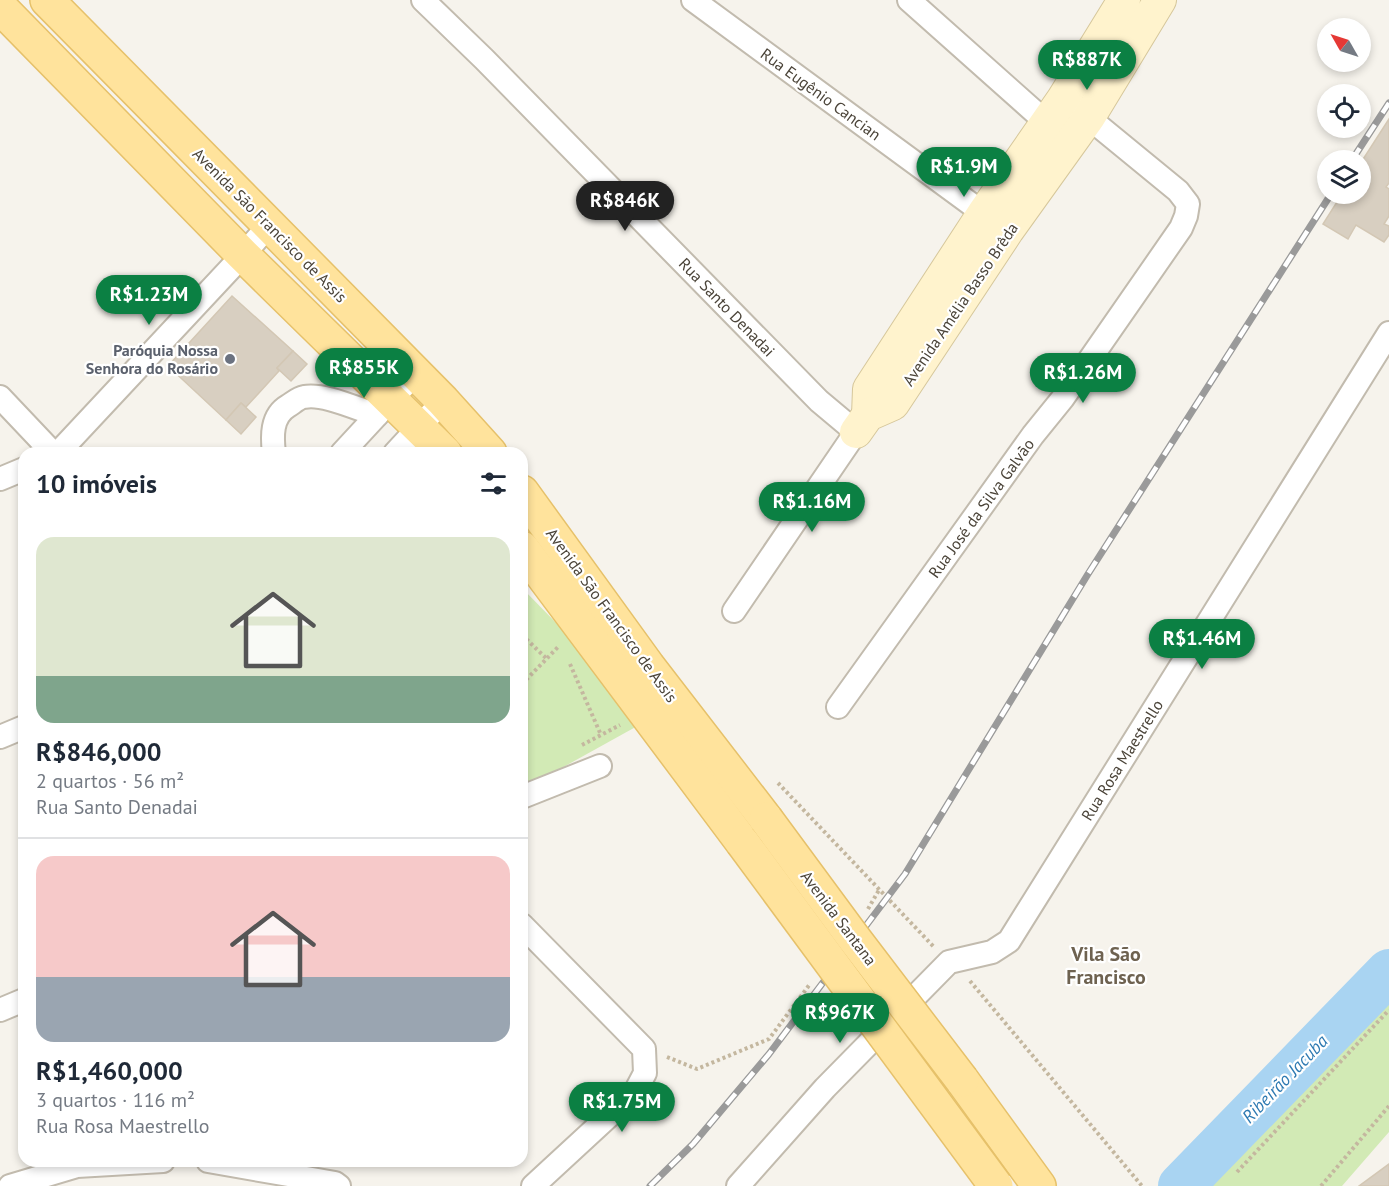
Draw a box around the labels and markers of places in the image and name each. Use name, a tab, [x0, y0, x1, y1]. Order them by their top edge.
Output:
pin: R$887K	[1038, 40, 1136, 91]
pin: R$1.9M	[915, 147, 1013, 198]
pin: R$846K	[576, 181, 674, 232]
pin: R$1.23M	[94, 275, 204, 326]
place label: Paróquia Nossa Senhora do Rosário	[86, 340, 218, 378]
pin: R$855K	[315, 348, 413, 399]
marker: Paróquia Nossa Senhora do Rosário	[223, 352, 237, 366]
pin: R$1.26M	[1028, 353, 1138, 404]
pin: R$1.16M	[757, 482, 867, 533]
pin: R$1.46M	[1147, 619, 1257, 670]
pin: R$967K	[791, 993, 889, 1044]
pin: R$1.75M	[567, 1082, 677, 1133]

